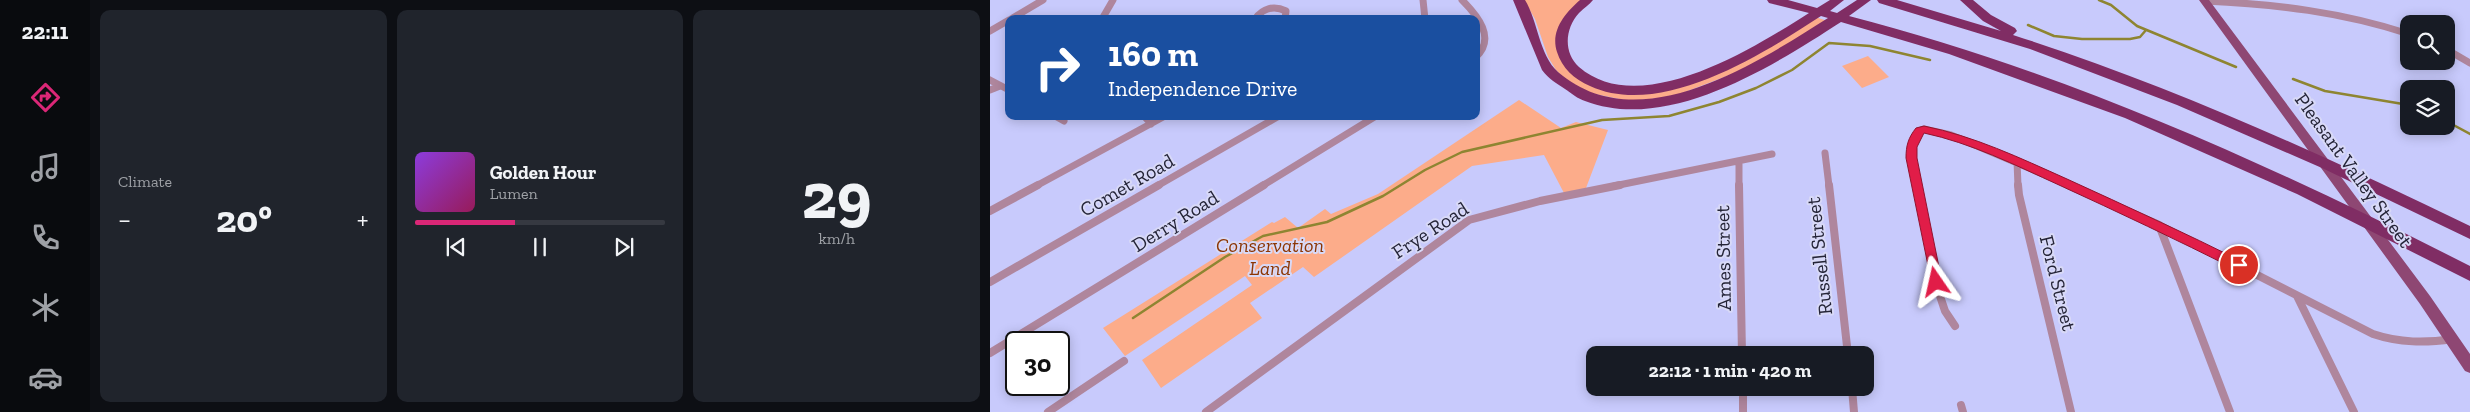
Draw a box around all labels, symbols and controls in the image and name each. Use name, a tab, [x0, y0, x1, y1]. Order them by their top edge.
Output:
map controls	[2400, 15, 2455, 135]
button: search	[2400, 15, 2455, 70]
text: 22:11	[22, 18, 68, 45]
text: 160 m	[1108, 33, 1198, 75]
icon: right	[1025, 35, 1090, 100]
text: Independence Drive	[1108, 75, 1297, 102]
icon: directions	[28, 80, 63, 115]
button: layers	[2400, 80, 2455, 135]
street label: Pleasant Valley Street	[2290, 88, 2418, 252]
street label: Comet Road	[1076, 148, 1178, 222]
icon: music	[28, 150, 63, 185]
text: 29	[802, 157, 872, 235]
text: Golden Hour	[490, 161, 596, 184]
text: Climate	[118, 172, 172, 191]
text: Lumen	[490, 184, 538, 203]
street label: Derry Road	[1127, 185, 1223, 257]
street label: Russell Street	[1801, 195, 1837, 316]
text: 20°	[216, 196, 272, 242]
street label: Frye Road	[1387, 196, 1473, 264]
text: −	[118, 203, 131, 236]
text: +	[357, 203, 369, 236]
street label: Ames Street	[1710, 204, 1736, 311]
icon: phone	[28, 220, 63, 255]
text: km/h	[818, 229, 855, 248]
icon: previous	[442, 233, 470, 261]
icon: pause	[526, 233, 554, 261]
icon: next	[610, 233, 638, 261]
park label: Conservation Land	[1216, 233, 1324, 280]
street label: Ford Street	[2035, 233, 2082, 334]
pin	[2218, 244, 2260, 286]
icon: arrive	[2225, 251, 2253, 279]
position arrow	[1909, 255, 1961, 307]
icon: climate	[28, 290, 63, 325]
speed limit sign: 30	[1005, 331, 1070, 396]
text: 22:12 · 1 min · 420 m	[1649, 359, 1811, 382]
icon: car	[28, 360, 63, 395]

